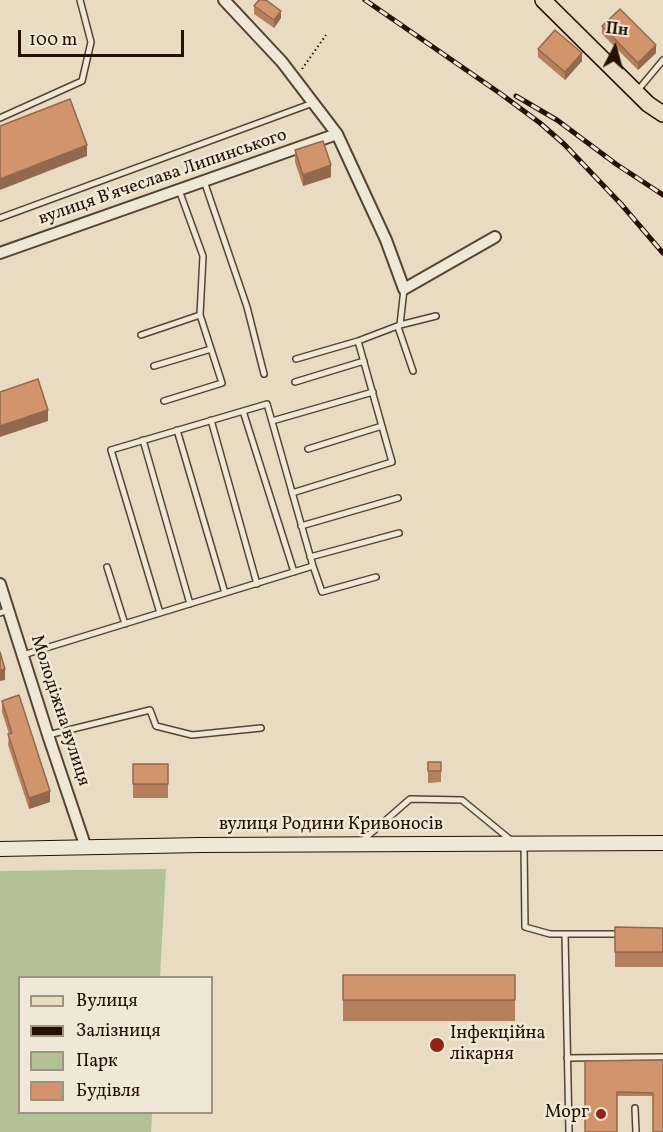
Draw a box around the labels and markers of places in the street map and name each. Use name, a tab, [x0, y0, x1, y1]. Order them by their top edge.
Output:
place label: Інфекційна лікарня	[450, 1024, 546, 1066]
marker: Інфекційна лікарня	[428, 1036, 446, 1054]
place label: Морг	[545, 1103, 589, 1125]
marker: Морг	[594, 1107, 608, 1121]

